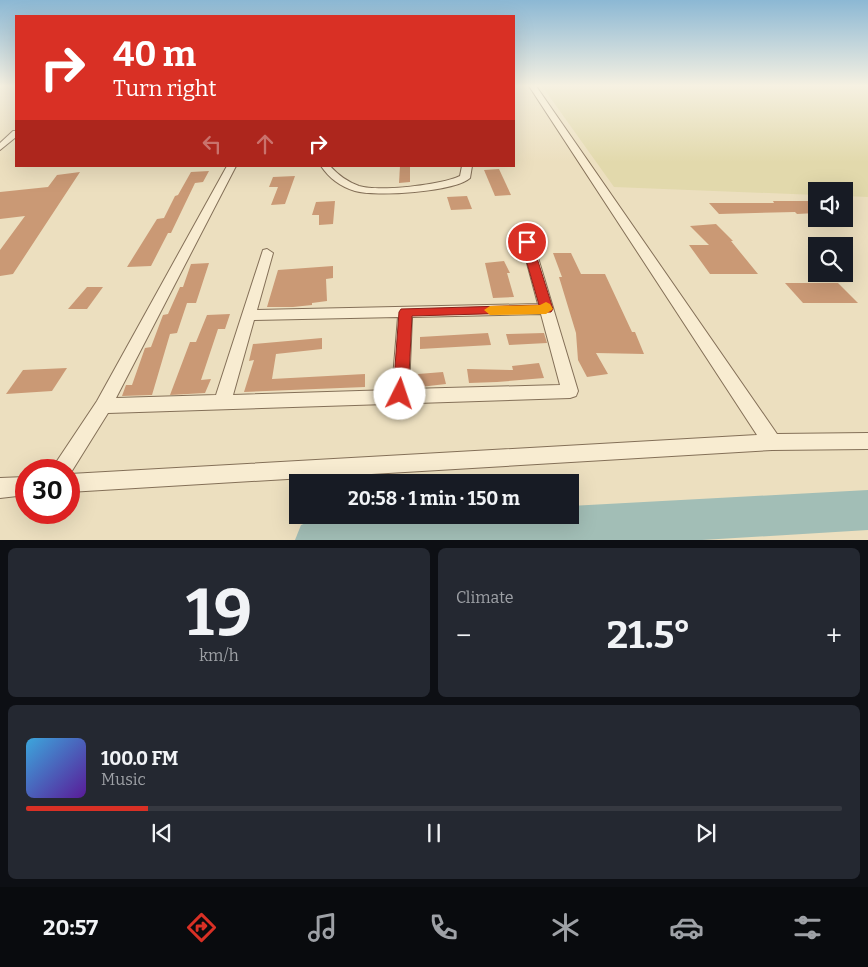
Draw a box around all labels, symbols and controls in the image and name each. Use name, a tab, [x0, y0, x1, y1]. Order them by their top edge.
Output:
text: 40 m	[113, 33, 196, 75]
icon: right	[30, 35, 95, 100]
text: Turn right	[113, 75, 216, 102]
icon: left	[198, 130, 226, 158]
icon: ahead	[251, 130, 279, 158]
icon: right	[304, 130, 332, 158]
map controls	[808, 182, 853, 282]
button: sound	[808, 182, 853, 227]
pin	[506, 221, 548, 263]
icon: arrive	[513, 228, 541, 256]
button: search	[808, 237, 853, 282]
position arrow	[373, 367, 425, 419]
speed limit sign: 30	[15, 459, 80, 524]
text: 20:58 · 1 min · 150 m	[348, 487, 520, 510]
text: 19	[186, 574, 252, 652]
text: Climate	[456, 588, 514, 607]
text: 21.5°	[607, 612, 691, 658]
text: −	[456, 619, 471, 652]
text: +	[826, 619, 842, 652]
text: km/h	[199, 646, 239, 665]
text: 100.0 FM	[101, 747, 178, 770]
text: Music	[101, 770, 146, 789]
icon: previous	[148, 819, 176, 847]
icon: pause	[420, 819, 448, 847]
icon: next	[692, 819, 720, 847]
icon: directions	[184, 910, 219, 945]
icon: music	[305, 910, 340, 945]
icon: phone	[426, 910, 461, 945]
icon: climate	[548, 910, 583, 945]
icon: car	[669, 910, 704, 945]
icon: filters	[790, 910, 825, 945]
text: 20:57	[43, 914, 98, 941]

